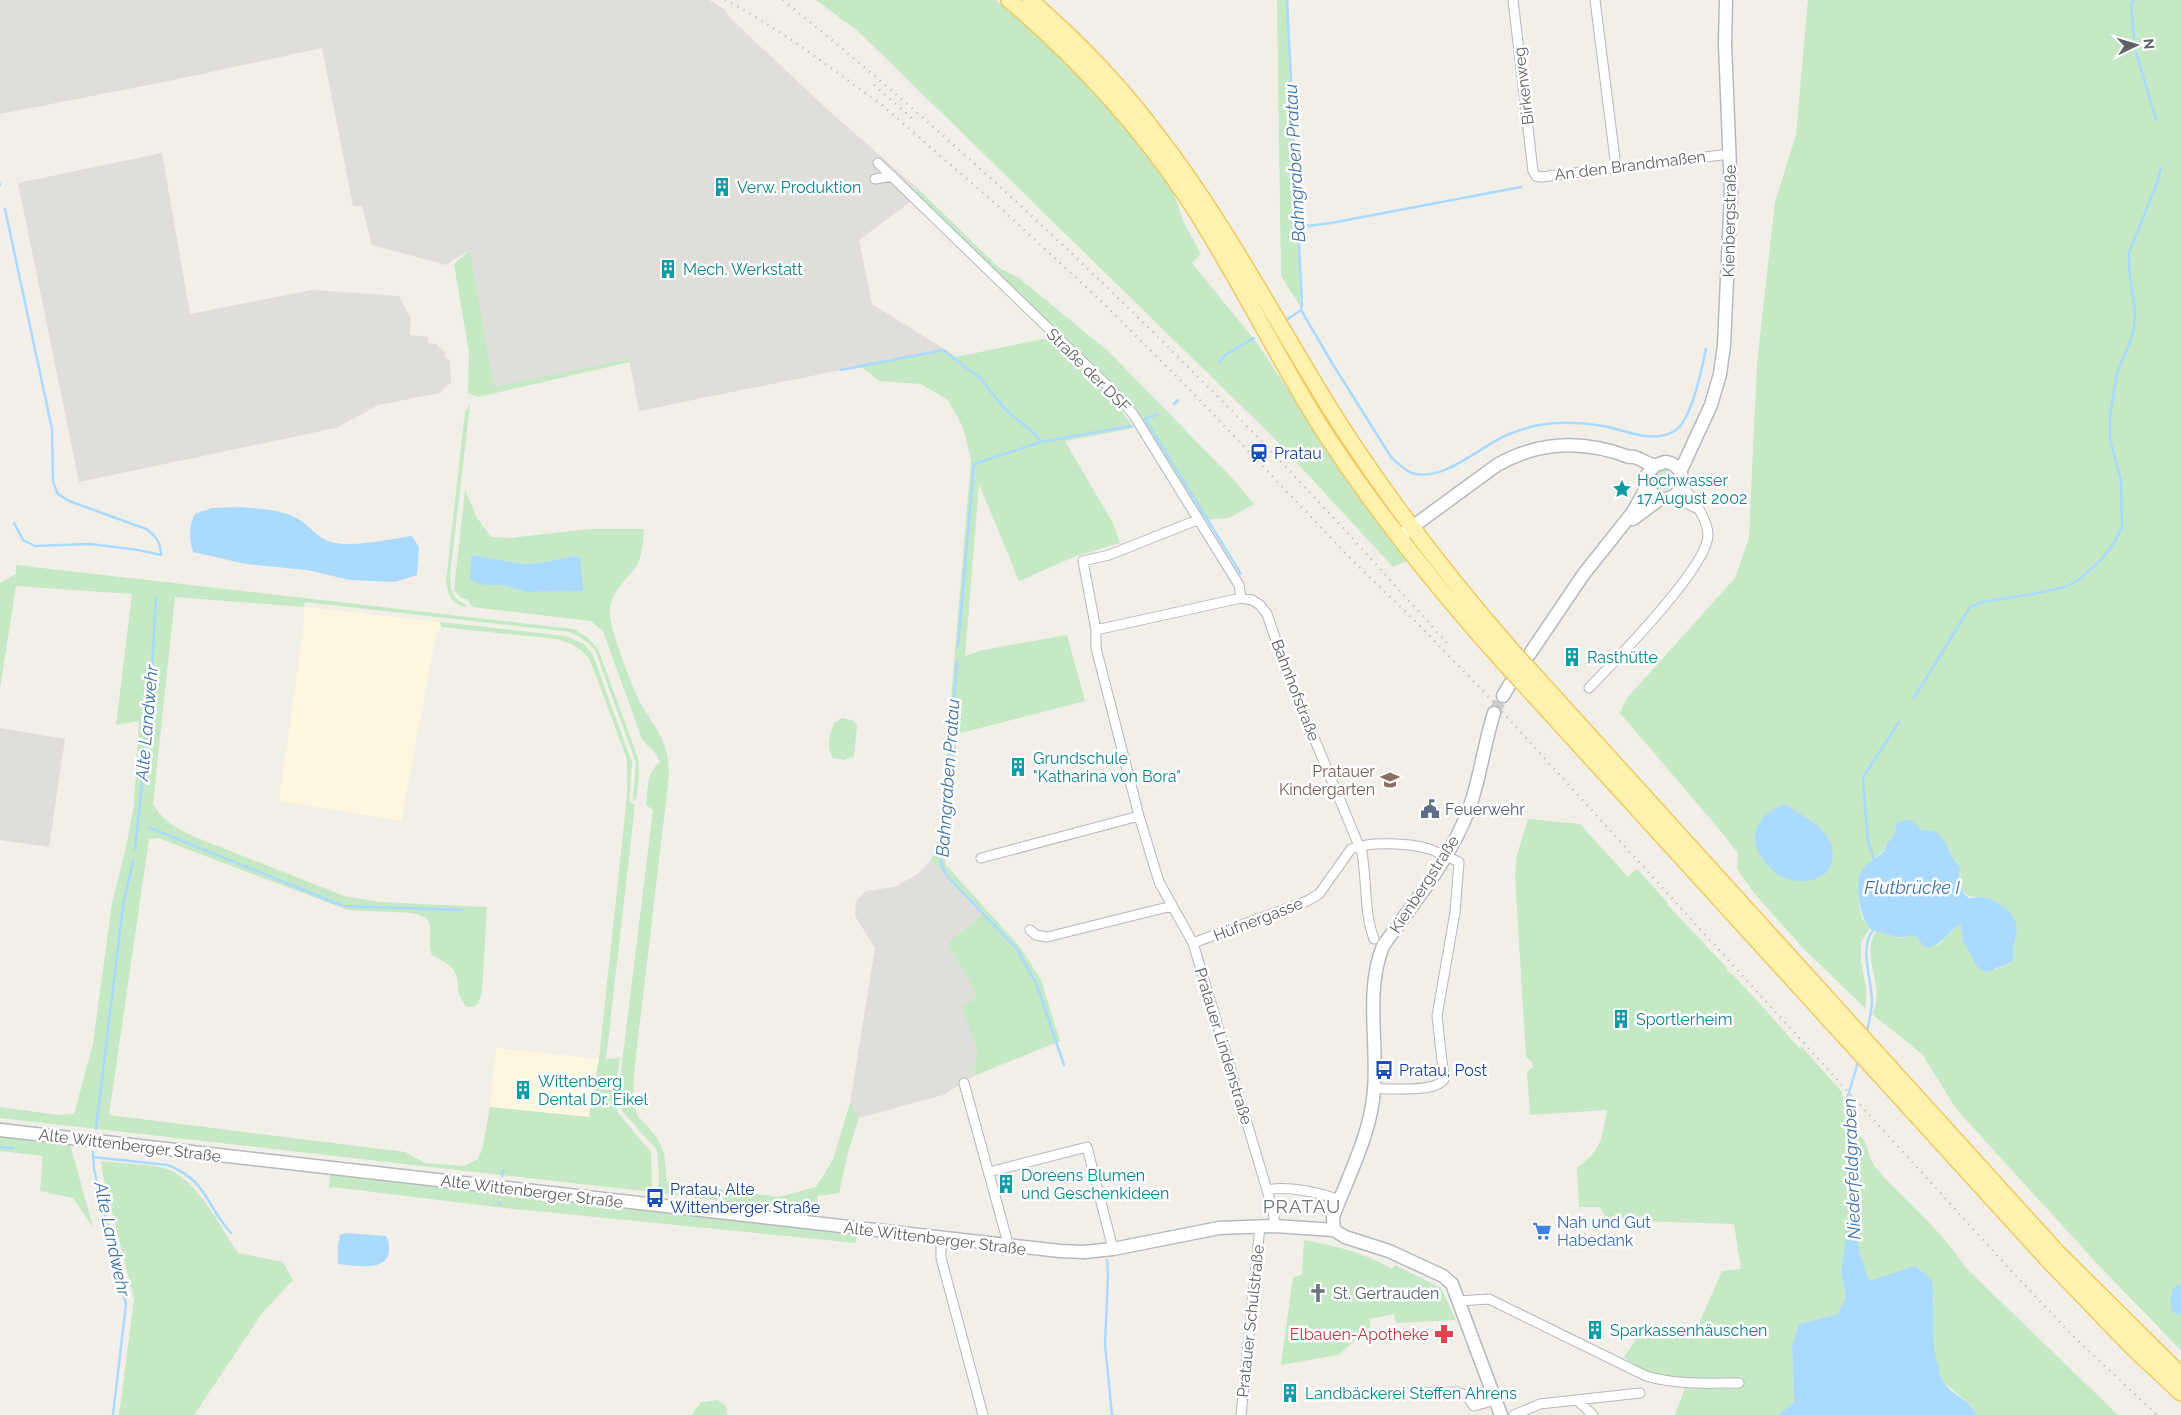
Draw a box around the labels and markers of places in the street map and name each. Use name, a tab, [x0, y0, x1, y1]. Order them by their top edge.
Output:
building icon: Verw. Produktion	[711, 176, 733, 198]
place label: Verw. Produktion	[737, 178, 861, 197]
building icon: Mech. Werkstatt	[657, 258, 679, 280]
place label: Mech. Werkstatt	[683, 260, 803, 279]
station icon: Pratau	[1248, 442, 1270, 464]
place label: Pratau	[1274, 444, 1322, 463]
place label: Hochwasser 17.August 2002	[1637, 471, 1747, 508]
place icon: Hochwasser 17.August 2002	[1611, 478, 1633, 500]
building icon: Rasthütte	[1561, 646, 1583, 668]
place label: Rasthütte	[1587, 648, 1658, 667]
place label: Grundschule "Katharina von Bora"	[1033, 749, 1181, 786]
building icon: Grundschule "Katharina von Bora"	[1007, 756, 1029, 778]
place label: Pratauer Kindergarten	[1279, 762, 1375, 799]
school or university icon: Pratauer Kindergarten	[1379, 769, 1401, 791]
public building icon: Feuerwehr	[1419, 798, 1441, 820]
place label: Feuerwehr	[1445, 800, 1525, 819]
building icon: Sportlerheim	[1610, 1008, 1632, 1030]
place label: Sportlerheim	[1636, 1010, 1732, 1029]
bus stop icon: Pratau, Post	[1373, 1059, 1395, 1081]
place label: Pratau, Post	[1399, 1061, 1487, 1080]
place label: Wittenberg Dental Dr. Eikel	[538, 1072, 648, 1109]
building icon: Wittenberg Dental Dr. Eikel	[512, 1079, 534, 1101]
place label: Doreens Blumen und Geschenkideen	[1021, 1166, 1169, 1203]
building icon: Doreens Blumen und Geschenkideen	[995, 1173, 1017, 1195]
place label: Pratau, Alte Wittenberger Straße	[670, 1180, 820, 1217]
bus stop icon: Pratau, Alte Wittenberger Straße	[644, 1187, 666, 1209]
place label: Nah und Gut Habedank	[1557, 1213, 1651, 1250]
supermarket icon: Nah und Gut Habedank	[1531, 1220, 1553, 1242]
church icon: St. Gertrauden	[1307, 1282, 1329, 1304]
place label: St. Gertrauden	[1333, 1284, 1439, 1303]
building icon: Sparkassenhäuschen	[1584, 1319, 1606, 1341]
place label: Sparkassenhäuschen	[1610, 1321, 1767, 1340]
pharmacy icon: Elbauen-Apotheke	[1433, 1323, 1455, 1345]
place label: Elbauen-Apotheke	[1290, 1325, 1429, 1344]
building icon: Landbäckerei Steffen Ahrens	[1279, 1382, 1301, 1404]
place label: Landbäckerei Steffen Ahrens	[1305, 1384, 1517, 1403]

